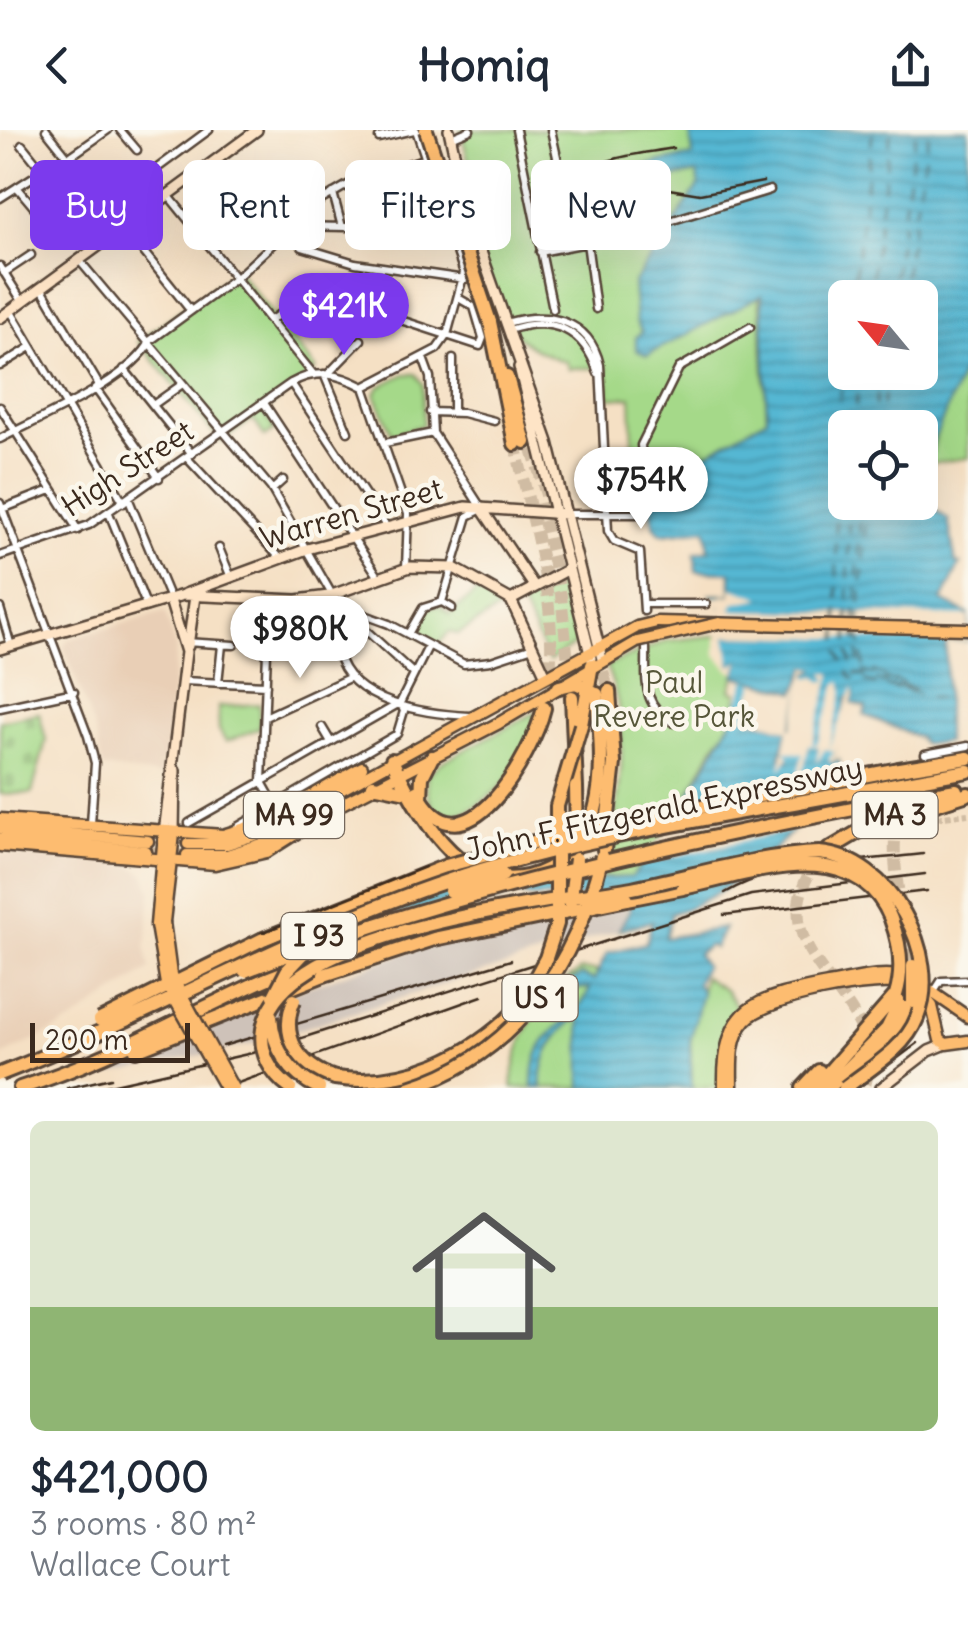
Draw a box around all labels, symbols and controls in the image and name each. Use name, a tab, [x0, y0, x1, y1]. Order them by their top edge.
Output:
text: Homiq	[418, 37, 550, 93]
icon: back	[30, 38, 85, 93]
icon: share	[883, 38, 938, 93]
chip: Buy	[30, 160, 163, 250]
chip: Rent	[183, 160, 325, 250]
chip: Filters	[345, 160, 511, 250]
chip: New	[531, 160, 671, 250]
pin: $421K	[274, 273, 414, 358]
north arrow	[828, 280, 938, 390]
map controls	[828, 280, 938, 520]
text: $421K	[301, 285, 387, 326]
button: locate	[828, 410, 938, 520]
street label: High Street	[54, 411, 200, 525]
pin: $754K	[571, 447, 711, 532]
text: $754K	[596, 459, 686, 500]
street label: Warren Street	[256, 469, 446, 557]
pin: $980K	[230, 596, 370, 681]
text: $980K	[252, 608, 348, 649]
park label: Paul Revere Park	[593, 663, 755, 735]
street label: John F. Fitzgerald Expressway	[462, 747, 866, 869]
road number: MA 99	[244, 792, 344, 838]
road number: MA 3	[852, 792, 938, 838]
road number: I 93	[282, 913, 356, 959]
road number: US 1	[502, 975, 578, 1021]
scale bar	[30, 1018, 190, 1063]
text: 200 m	[45, 1022, 128, 1058]
icon: home	[394, 1186, 574, 1366]
text: $421,000	[30, 1451, 209, 1503]
text: 3 rooms · 80 m²	[30, 1503, 257, 1544]
text: Wallace Court	[30, 1544, 231, 1585]

